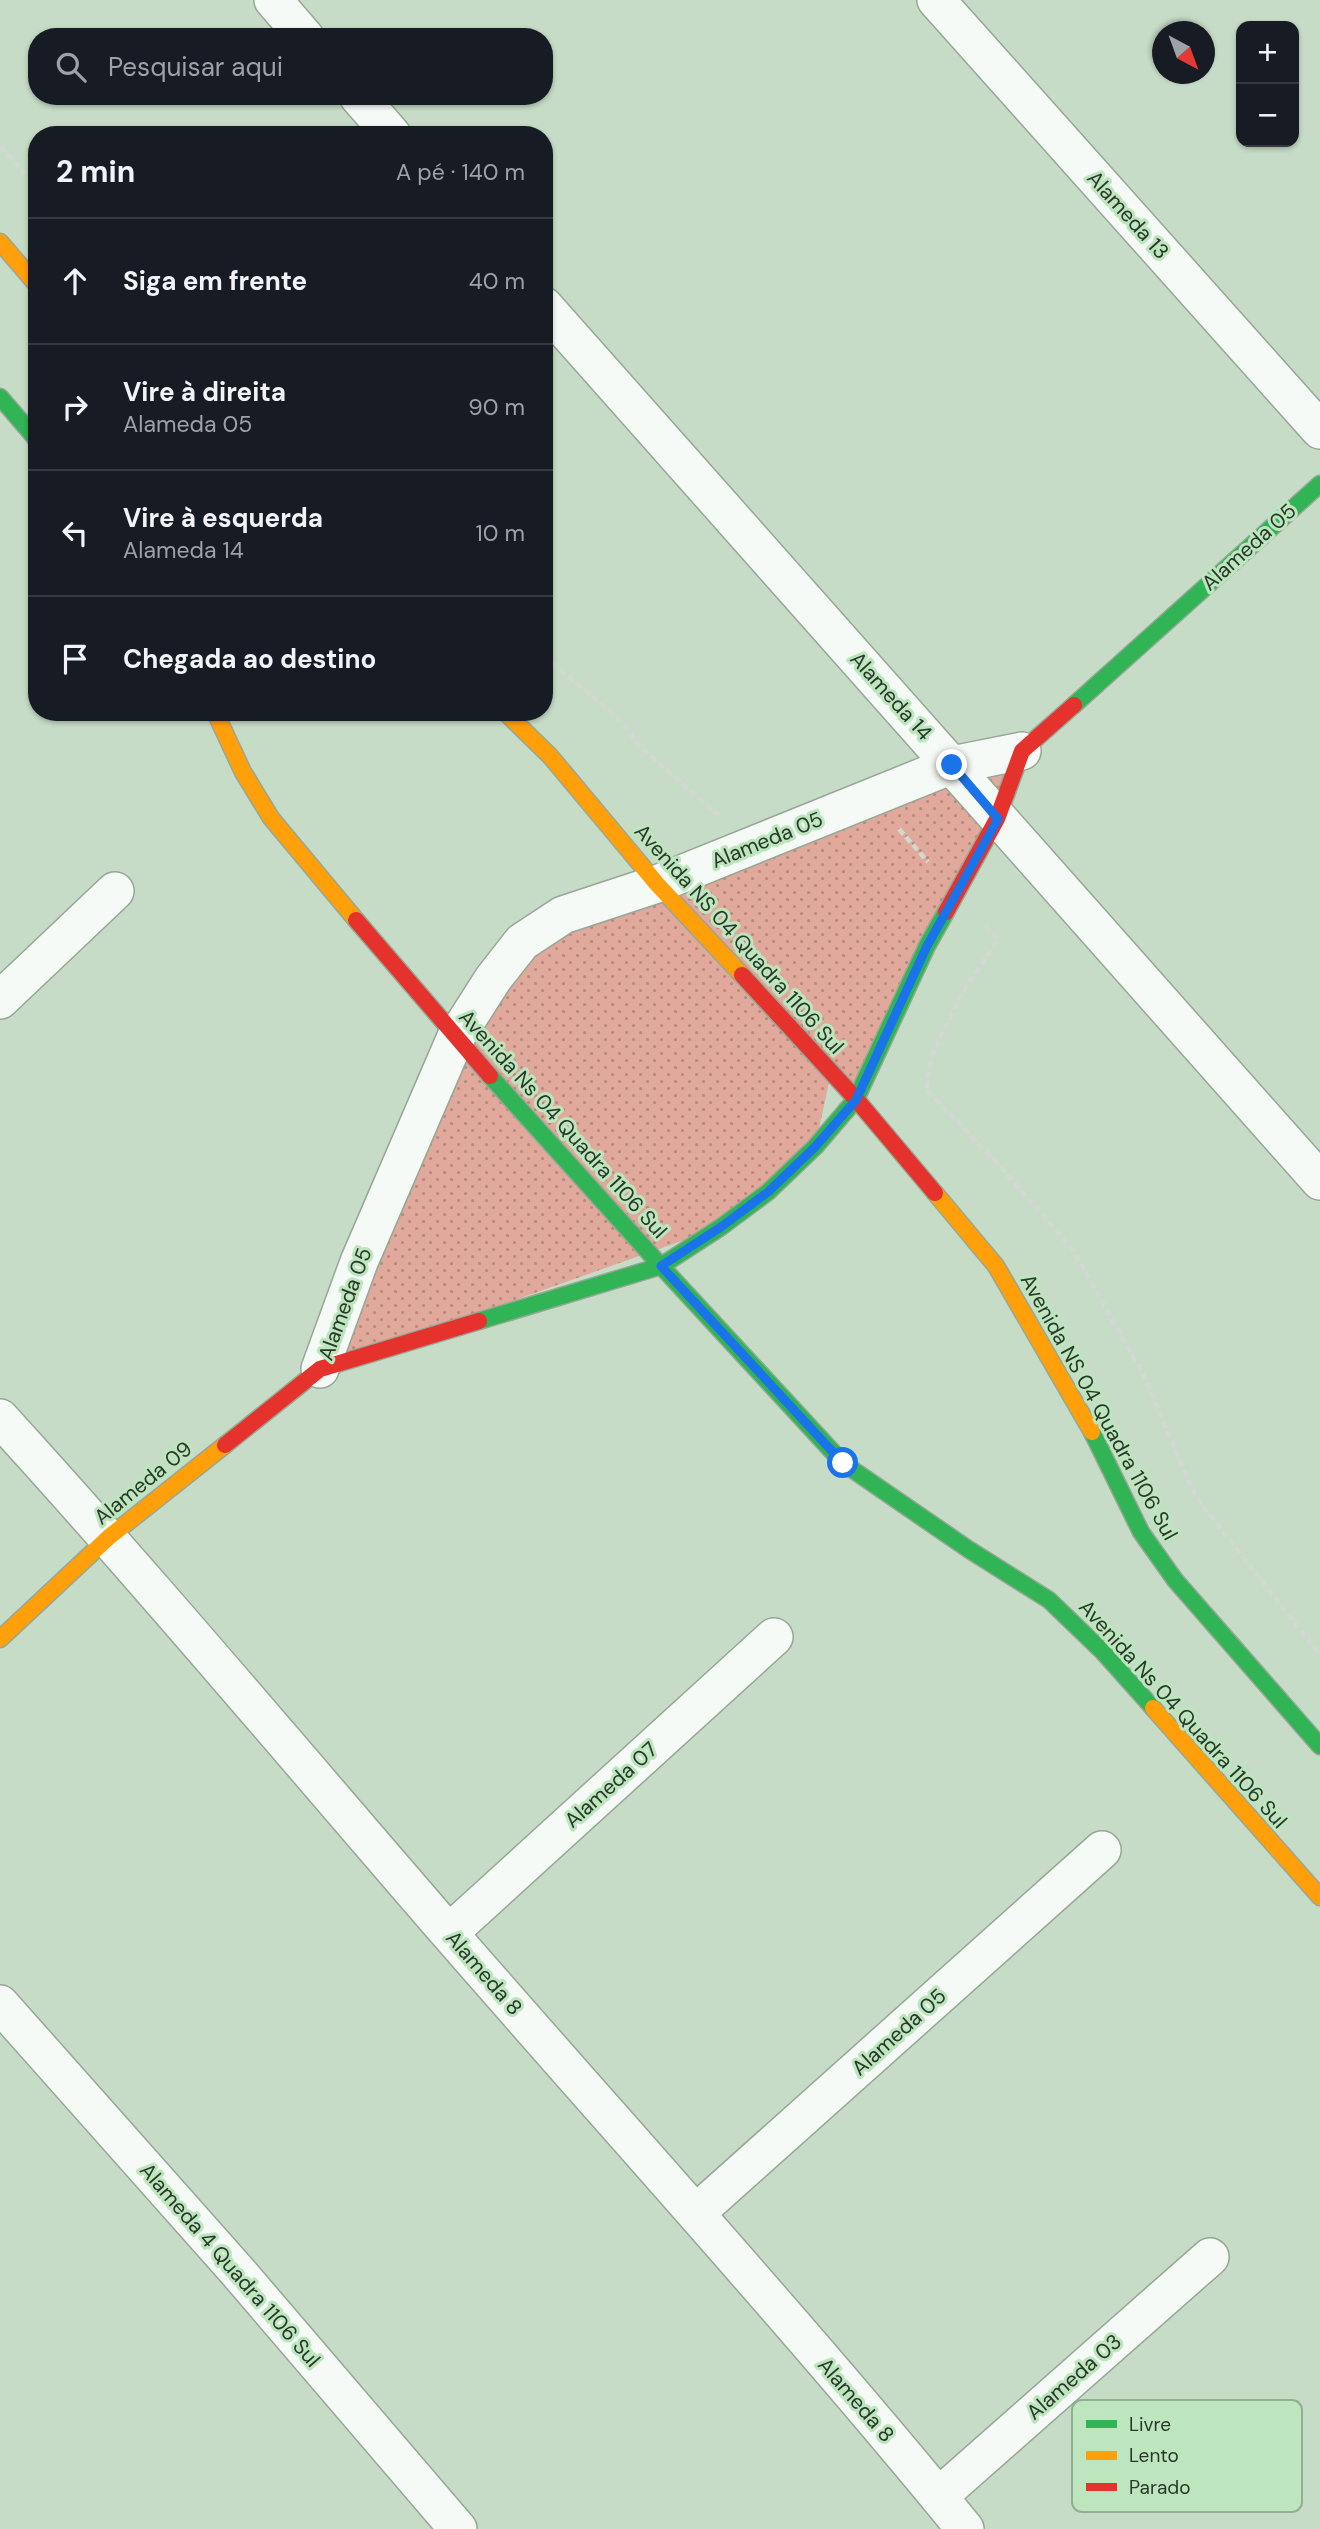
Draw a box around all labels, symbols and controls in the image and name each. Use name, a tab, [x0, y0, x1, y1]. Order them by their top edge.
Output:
north arrow	[1152, 21, 1215, 84]
map controls	[1236, 21, 1299, 147]
button: +	[1236, 21, 1299, 84]
search box	[28, 28, 553, 105]
icon: search	[52, 48, 90, 86]
text: Pesquisar aqui	[108, 50, 283, 84]
button: −	[1236, 84, 1299, 147]
text: 2 min	[56, 152, 135, 191]
text: A pé · 140 m	[396, 157, 525, 187]
street label: Alameda 13	[1081, 165, 1175, 265]
icon: ahead	[56, 262, 94, 300]
text: Siga em frente	[123, 264, 307, 298]
text: 40 m	[469, 266, 525, 296]
text: Vire à direita	[123, 375, 286, 409]
icon: right	[56, 388, 94, 426]
text: 90 m	[468, 392, 525, 422]
text: Alameda 05	[123, 409, 252, 439]
street label: Alameda 05	[1196, 497, 1302, 597]
text: Vire à esquerda	[123, 501, 323, 535]
icon: left	[56, 514, 94, 552]
text: 10 m	[475, 518, 525, 548]
text: Alameda 14	[123, 535, 244, 565]
icon: arrive	[56, 640, 94, 678]
text: Chegada ao destino	[123, 642, 376, 676]
street label: Alameda 14	[844, 646, 938, 746]
route end	[936, 749, 967, 780]
street label: Alameda 05	[707, 805, 827, 875]
street label: Avenida NS 04 Quadra 1106 Sul	[628, 818, 850, 1060]
street label: Avenida Ns 04 Quadra 1106 Sul	[453, 1004, 673, 1244]
street label: Alameda 05	[312, 1244, 378, 1364]
street label: Avenida NS 04 Quadra 1106 Sul	[1014, 1269, 1184, 1545]
street label: Alameda 09	[88, 1435, 198, 1531]
route start	[827, 1447, 858, 1478]
street label: Avenida Ns 04 Quadra 1106 Sul	[1073, 1594, 1293, 1834]
street label: Alameda 07	[558, 1736, 664, 1834]
street label: Alameda 8	[439, 1925, 529, 2021]
street label: Alameda 05	[846, 1982, 952, 2082]
street label: Alameda 4 Quadra 1106 Sul	[133, 2157, 327, 2373]
street label: Alameda 03	[1020, 2328, 1128, 2426]
street label: Alameda 8	[811, 2352, 901, 2448]
legend	[1072, 2400, 1302, 2512]
text: Livre	[1129, 2412, 1171, 2437]
text: Lento	[1129, 2443, 1179, 2468]
text: Parado	[1129, 2475, 1190, 2500]

